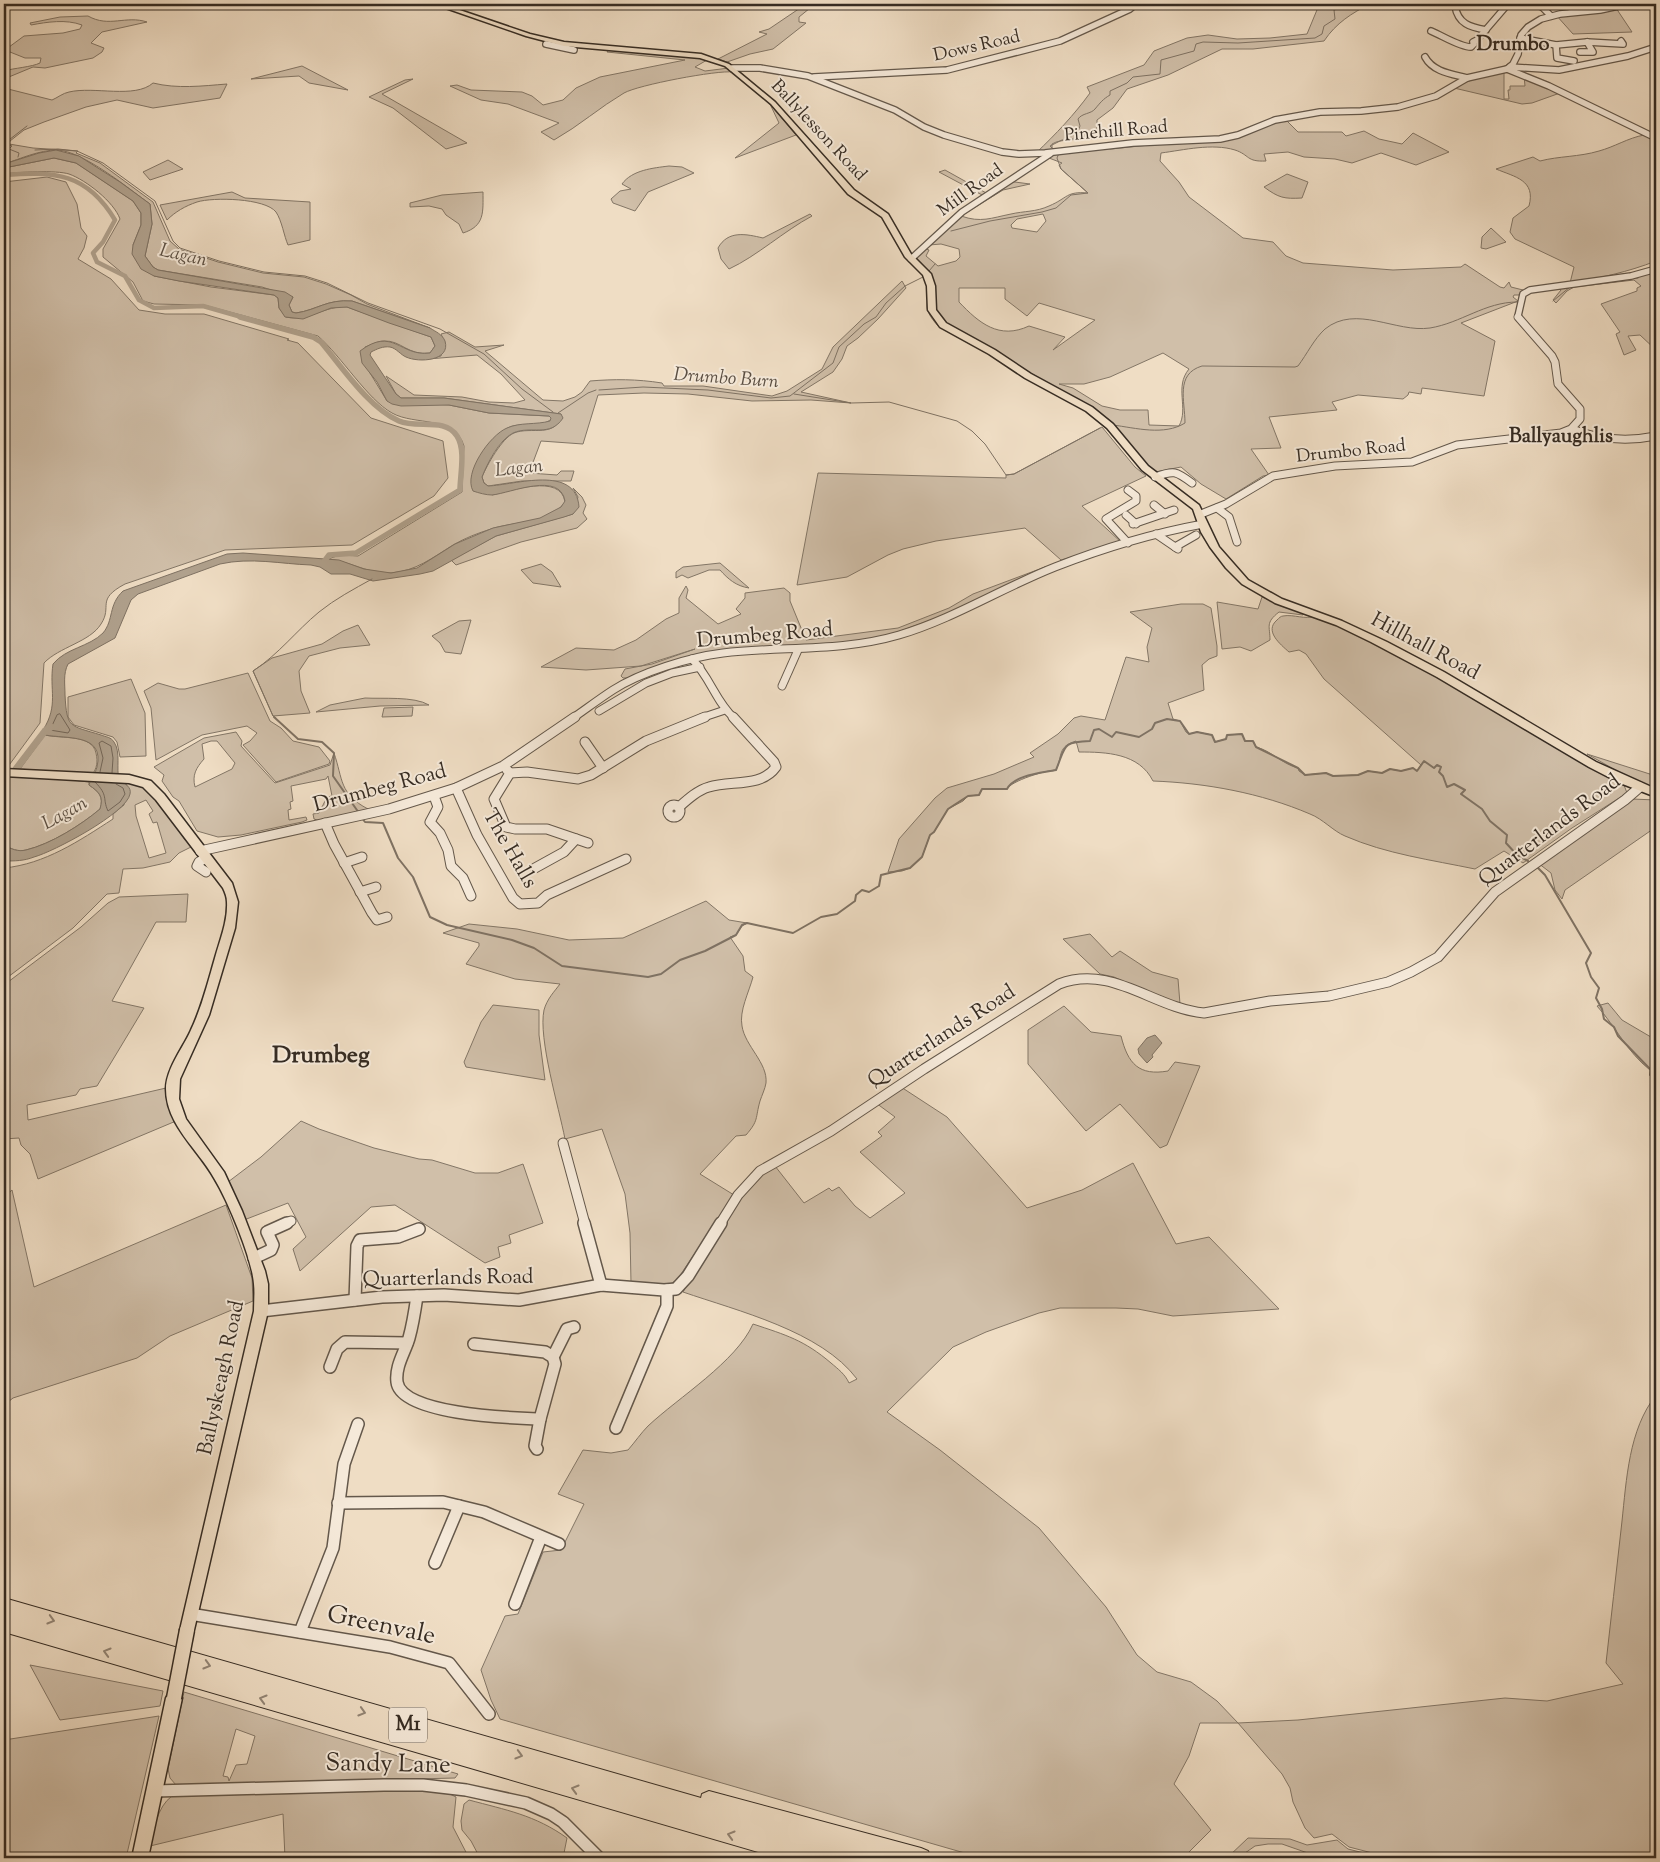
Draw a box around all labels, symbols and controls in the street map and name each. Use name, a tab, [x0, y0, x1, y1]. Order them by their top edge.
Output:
street label: Dows Road	[931, 24, 1023, 70]
district label: Drumbo	[1476, 31, 1550, 60]
street label: Ballylesson Road	[764, 74, 872, 188]
street label: Pinehill Road	[1063, 115, 1169, 149]
street label: Mill Road	[933, 158, 1009, 224]
water label: Lagan	[156, 237, 210, 275]
water label: Drumbo Burn	[673, 362, 779, 396]
district label: Ballyaughlis	[1509, 423, 1613, 452]
street label: Drumbo Road	[1295, 433, 1407, 471]
water label: Lagan	[494, 453, 544, 485]
street label: Hillhall Road	[1365, 606, 1485, 688]
street label: Drumbeg Road	[695, 615, 835, 657]
street label: Drumbeg Road	[310, 757, 450, 821]
street label: Quarterlands Road	[1473, 767, 1628, 895]
water label: Lagan	[37, 790, 93, 838]
street label: The Halls	[474, 804, 544, 894]
street label: Quarterlands Road	[862, 978, 1022, 1096]
district label: Drumbeg	[272, 1039, 370, 1073]
street label: Quarterlands Road	[362, 1263, 534, 1295]
street label: Ballyskeagh Road	[191, 1298, 253, 1458]
street label: Greenvale	[323, 1597, 439, 1655]
one-way arrow	[46, 1614, 55, 1625]
one-way arrow	[103, 1648, 111, 1658]
one-way arrow	[202, 1660, 210, 1670]
one-way arrow	[259, 1694, 267, 1704]
one-way arrow	[358, 1706, 366, 1716]
road number: M1	[389, 1708, 427, 1742]
street label: Sandy Lane	[325, 1746, 451, 1784]
one-way arrow	[514, 1750, 523, 1760]
one-way arrow	[572, 1785, 580, 1795]
one-way arrow	[728, 1830, 736, 1840]

